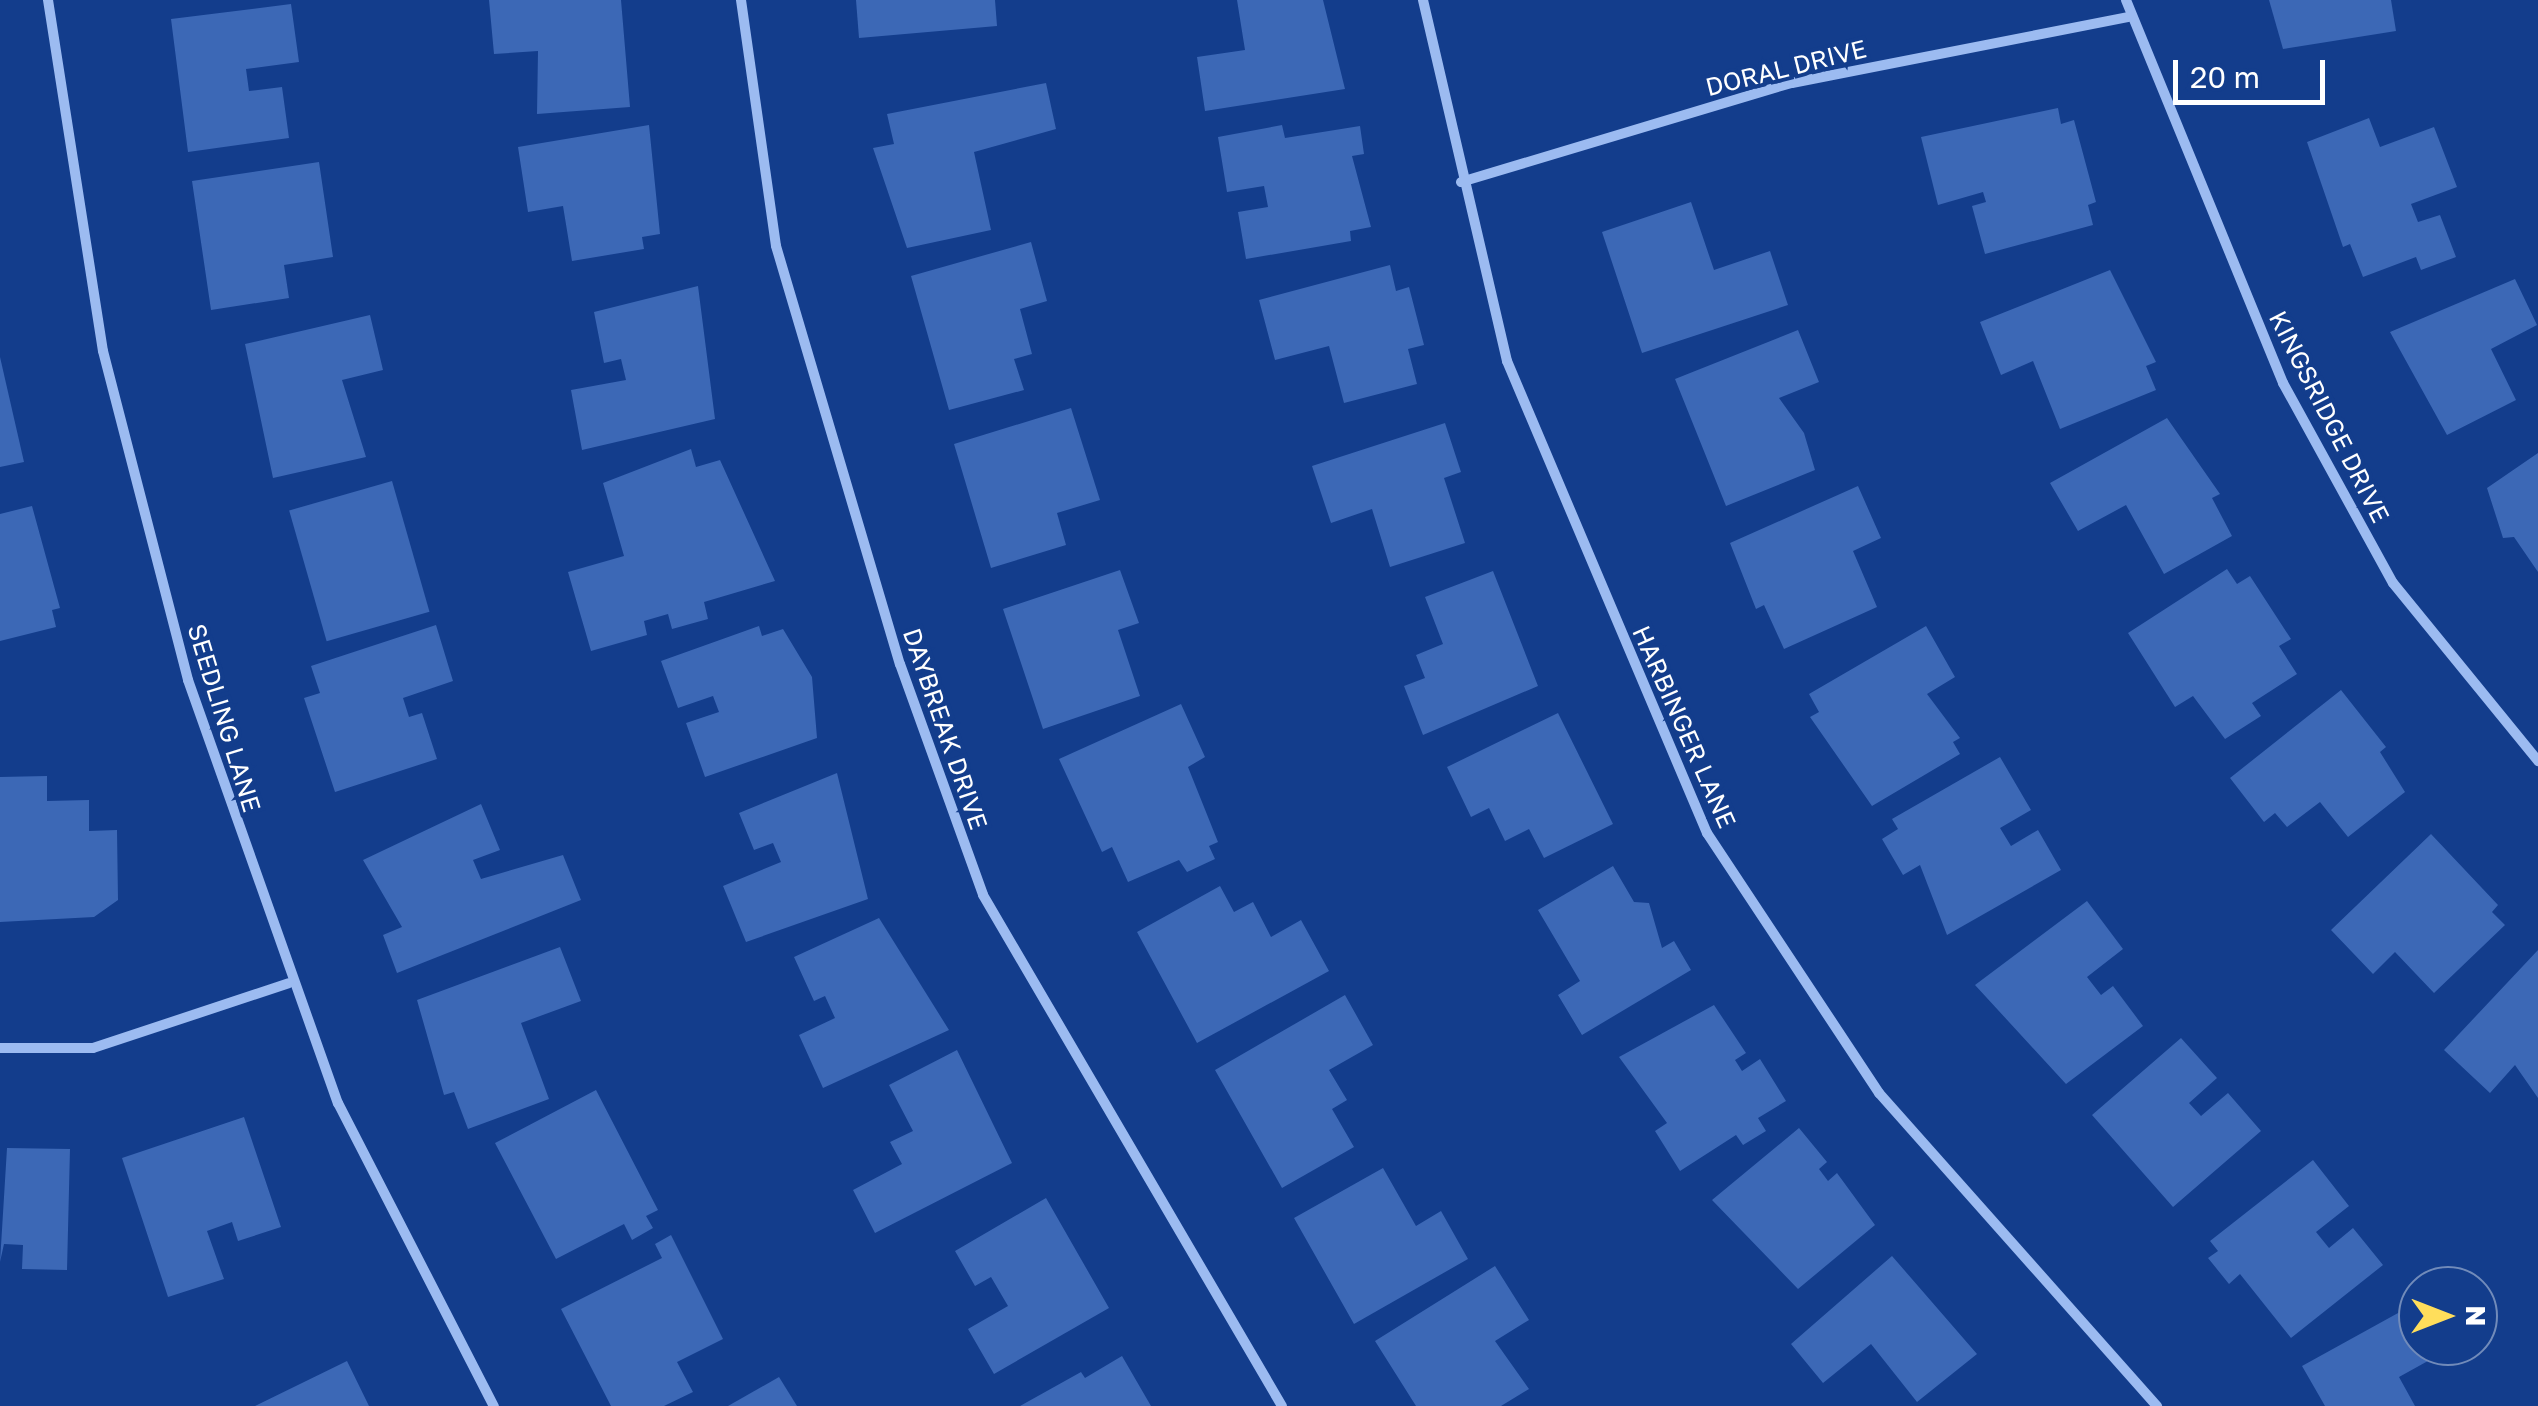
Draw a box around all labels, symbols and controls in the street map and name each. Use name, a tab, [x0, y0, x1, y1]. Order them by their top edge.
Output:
street label: DORAL DRIVE	[1703, 34, 1869, 102]
scale bar	[2178, 40, 2330, 102]
text: 20 m	[2190, 59, 2260, 95]
street label: KINGSRIDGE DRIVE	[2263, 306, 2395, 528]
street label: SEEDLING LANE	[181, 620, 267, 816]
street label: HARBINGER LANE	[1626, 621, 1742, 833]
street label: DAYBREAK DRIVE	[896, 624, 994, 834]
north arrow	[2398, 1266, 2498, 1366]
text: N	[2460, 1305, 2493, 1327]

